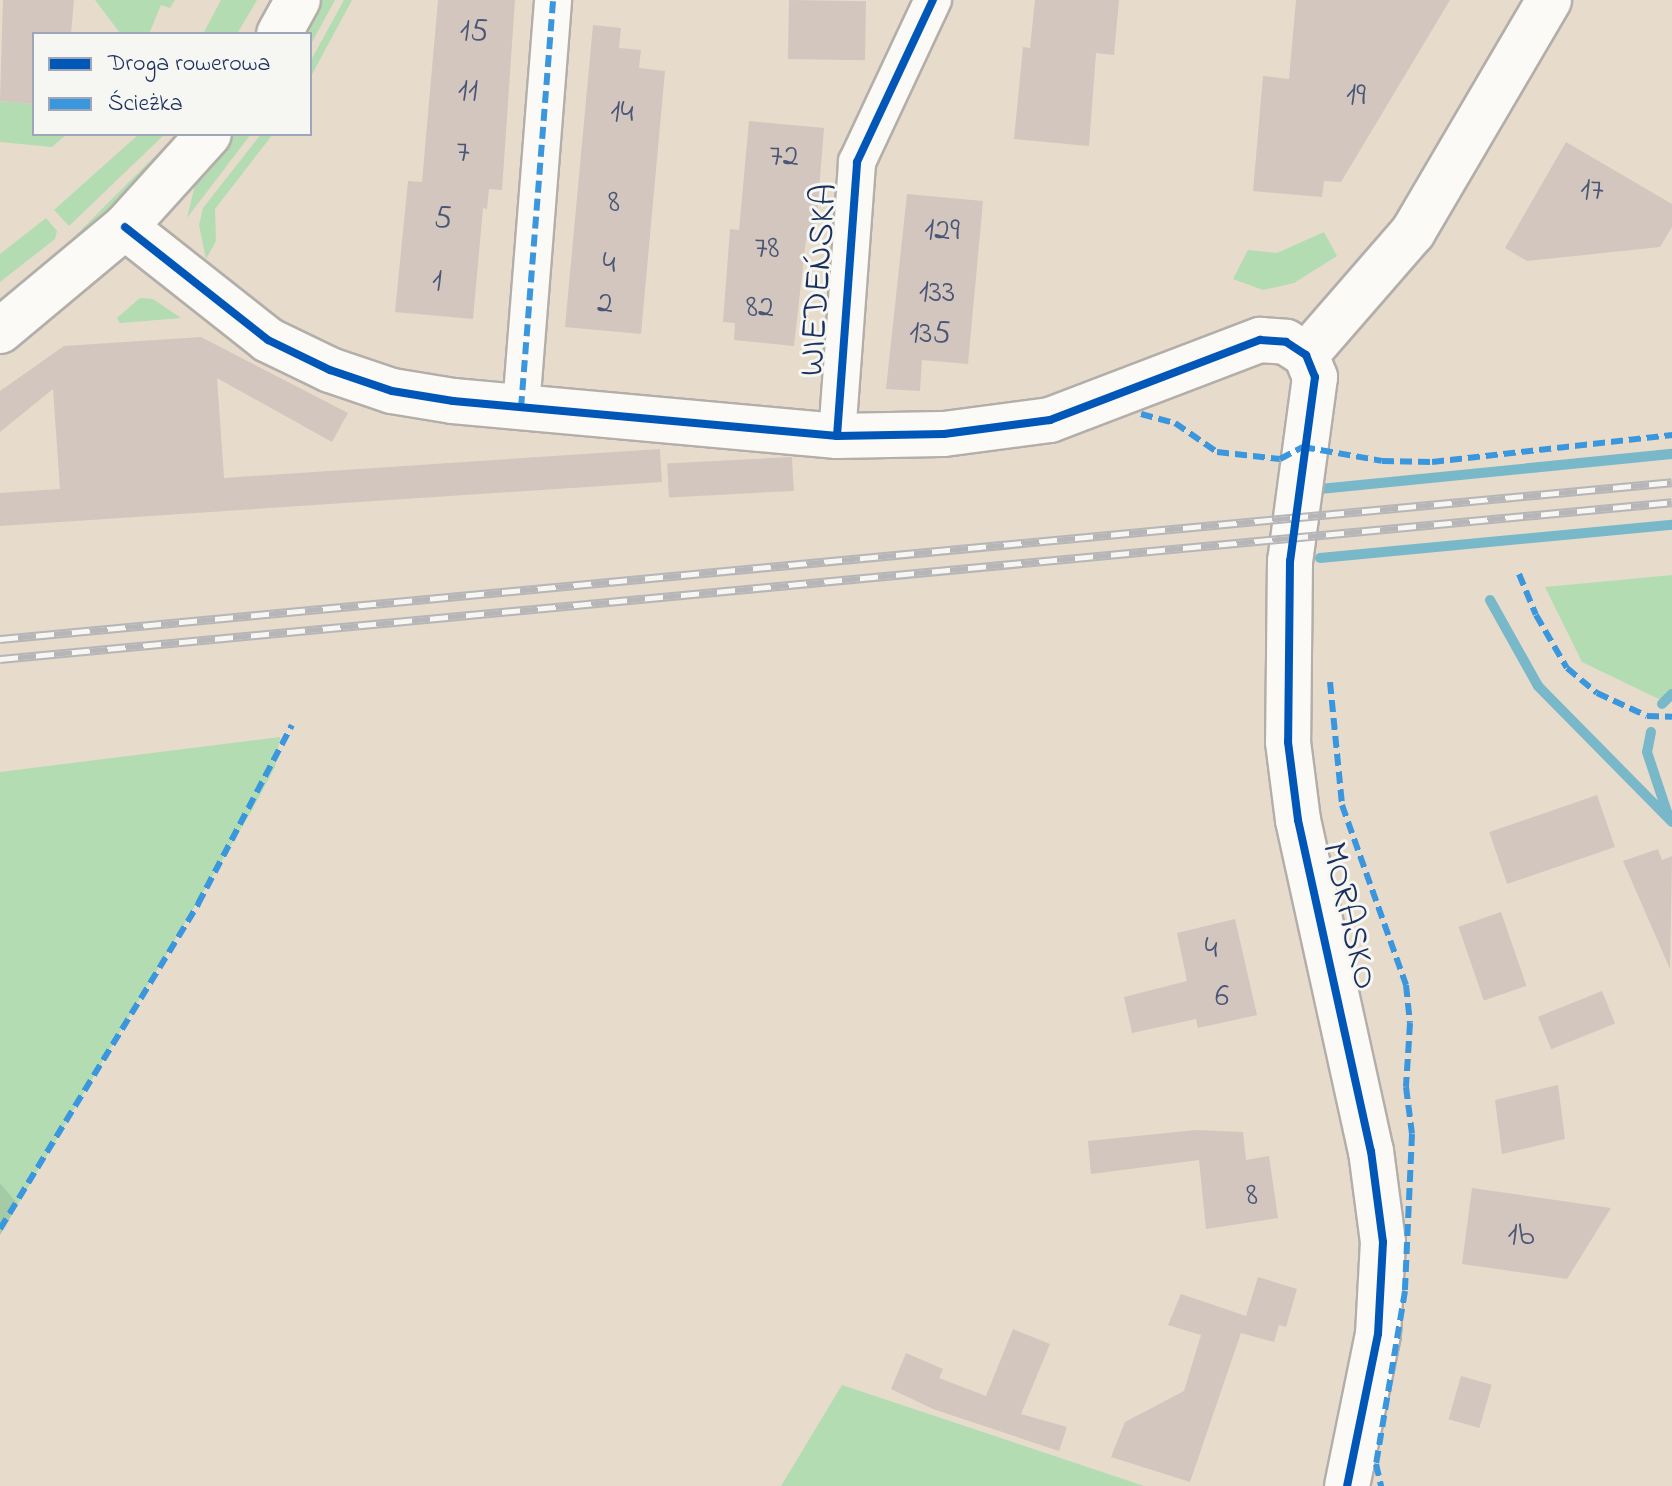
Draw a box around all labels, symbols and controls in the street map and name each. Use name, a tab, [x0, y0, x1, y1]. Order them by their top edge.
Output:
house number: 15	[460, 14, 488, 52]
legend	[32, 32, 312, 136]
text: Droga rowerowa	[108, 47, 270, 82]
house number: 11	[458, 74, 478, 112]
house number: 19	[1346, 78, 1366, 116]
text: Ścieżka	[108, 87, 183, 122]
house number: 14	[610, 95, 634, 133]
house number: 7	[456, 135, 470, 173]
house number: 72	[769, 139, 799, 177]
house number: 17	[1580, 173, 1604, 211]
street label: WIEDEŃSKA	[792, 182, 848, 378]
house number: 8	[608, 185, 620, 223]
house number: 5	[434, 201, 452, 239]
house number: 129	[924, 213, 960, 251]
house number: 78	[754, 231, 780, 269]
house number: 4	[602, 246, 616, 284]
house number: 1	[432, 264, 442, 302]
house number: 133	[919, 275, 955, 313]
house number: 2	[597, 286, 613, 324]
house number: 82	[746, 290, 774, 328]
house number: 135	[909, 316, 951, 354]
street label: MORASKO	[1310, 838, 1386, 994]
house number: 4	[1204, 931, 1218, 969]
house number: 6	[1215, 979, 1229, 1017]
house number: 8	[1246, 1178, 1258, 1216]
house number: 1b	[1507, 1218, 1535, 1256]

